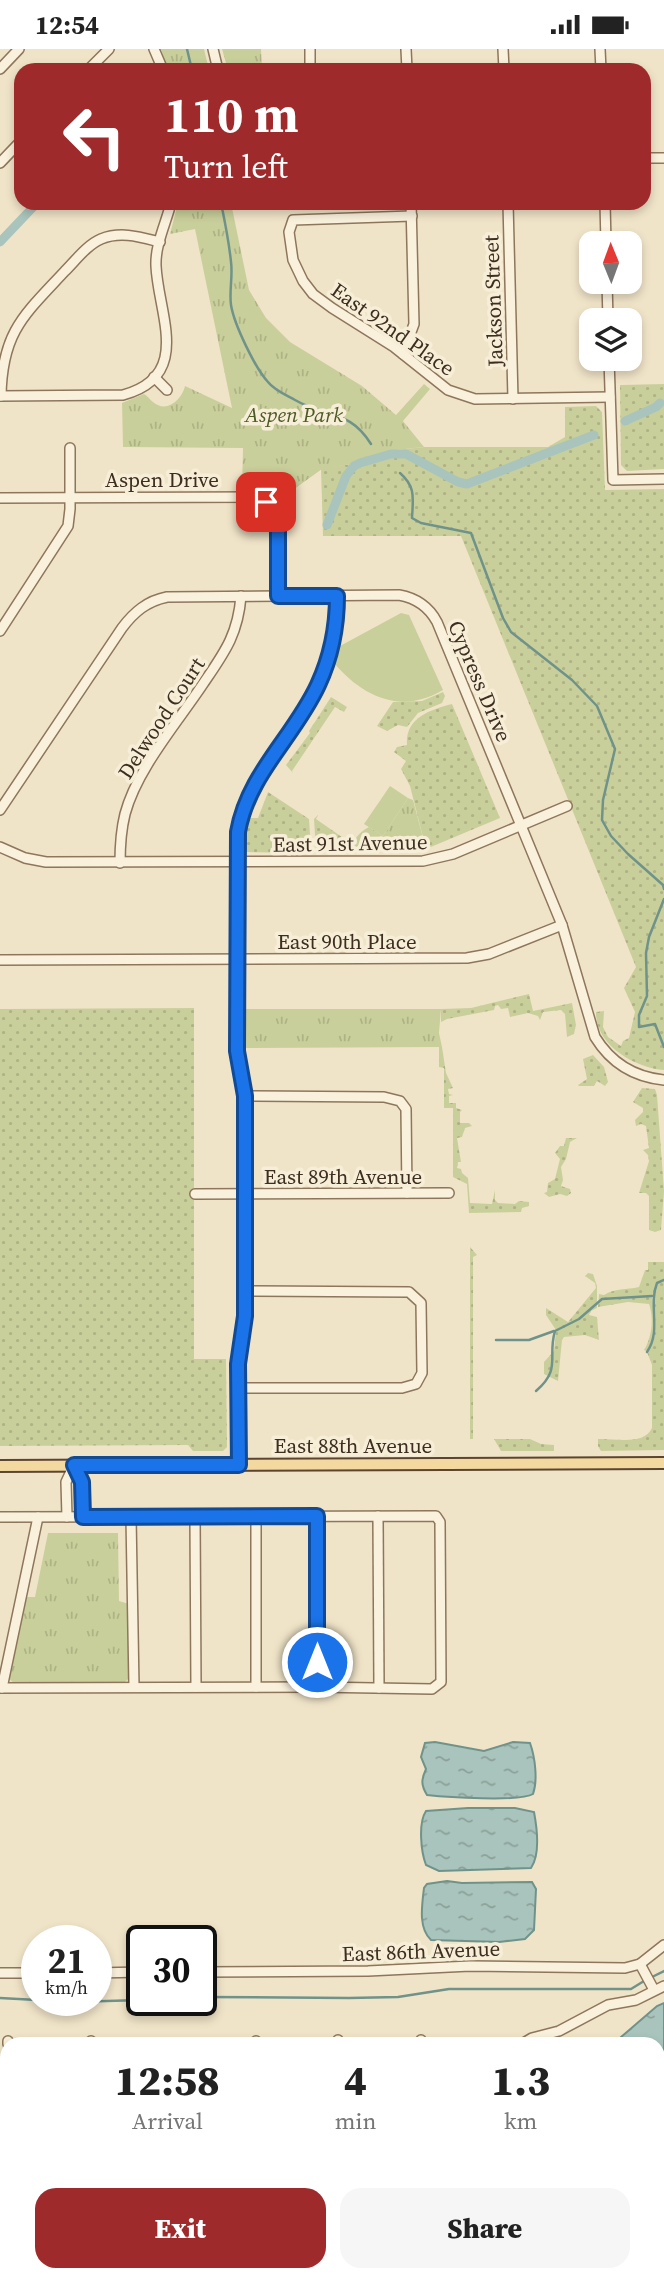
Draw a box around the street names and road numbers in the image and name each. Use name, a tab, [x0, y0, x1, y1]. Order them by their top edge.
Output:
street label: Jackson Street	[476, 234, 510, 368]
street label: East 92nd Place	[325, 276, 461, 382]
street label: Aspen Drive	[105, 465, 219, 494]
street label: Cypress Drive	[441, 616, 519, 746]
street label: Delwood Court	[111, 651, 211, 785]
street label: East 91st Avenue	[272, 827, 428, 859]
street label: East 90th Place	[277, 927, 417, 956]
street label: East 89th Avenue	[264, 1162, 422, 1191]
street label: East 88th Avenue	[274, 1431, 432, 1460]
street label: East 86th Avenue	[341, 1934, 501, 1968]

